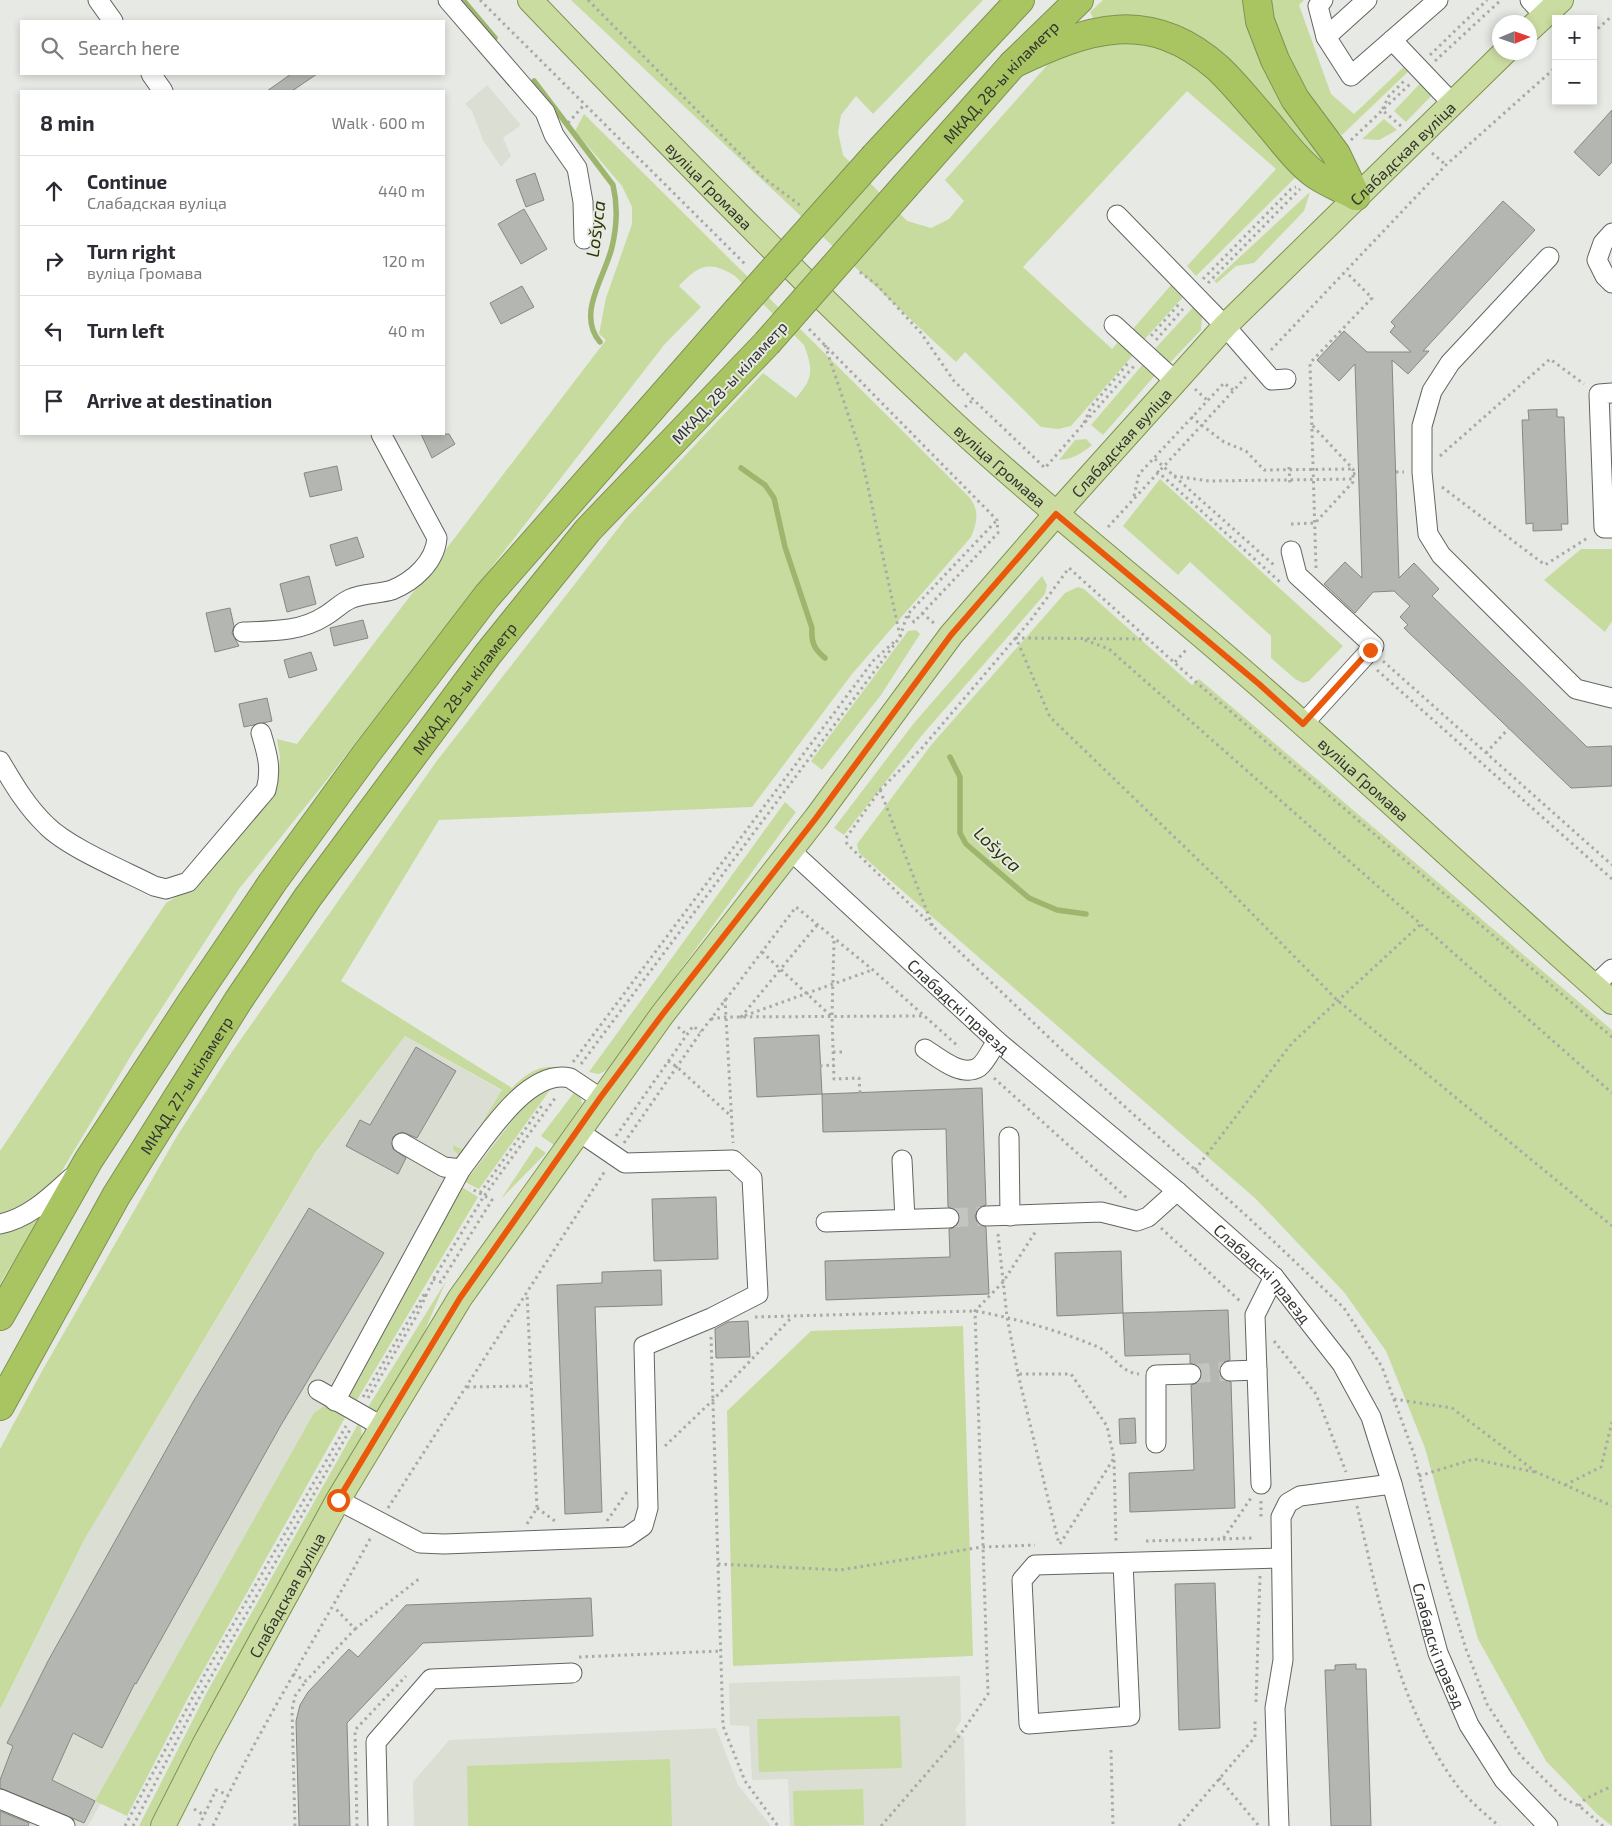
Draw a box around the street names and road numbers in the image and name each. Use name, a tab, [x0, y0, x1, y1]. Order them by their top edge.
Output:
street label: МКАД, 28-ы кіламетр	[938, 16, 1062, 147]
street label: Слабадская вуліца	[1345, 97, 1459, 208]
street label: вуліца Громава	[662, 137, 757, 233]
street label: МКАД, 28-ы кіламетр	[667, 317, 791, 447]
street label: Слабадская вуліца	[1067, 384, 1174, 501]
street label: вуліца Громава	[951, 420, 1050, 511]
street label: МКАД, 28-ы кіламетр	[408, 618, 520, 758]
street label: вуліца Громава	[1315, 733, 1413, 824]
street label: Слабадскі праезд	[904, 954, 1014, 1057]
street label: МКАД, 27-ы кіламетр	[135, 1012, 236, 1157]
street label: Слабадскі праезд	[1211, 1219, 1316, 1326]
street label: Слабадская вуліца	[244, 1529, 328, 1661]
street label: Слабадскі праезд	[1410, 1580, 1470, 1711]

